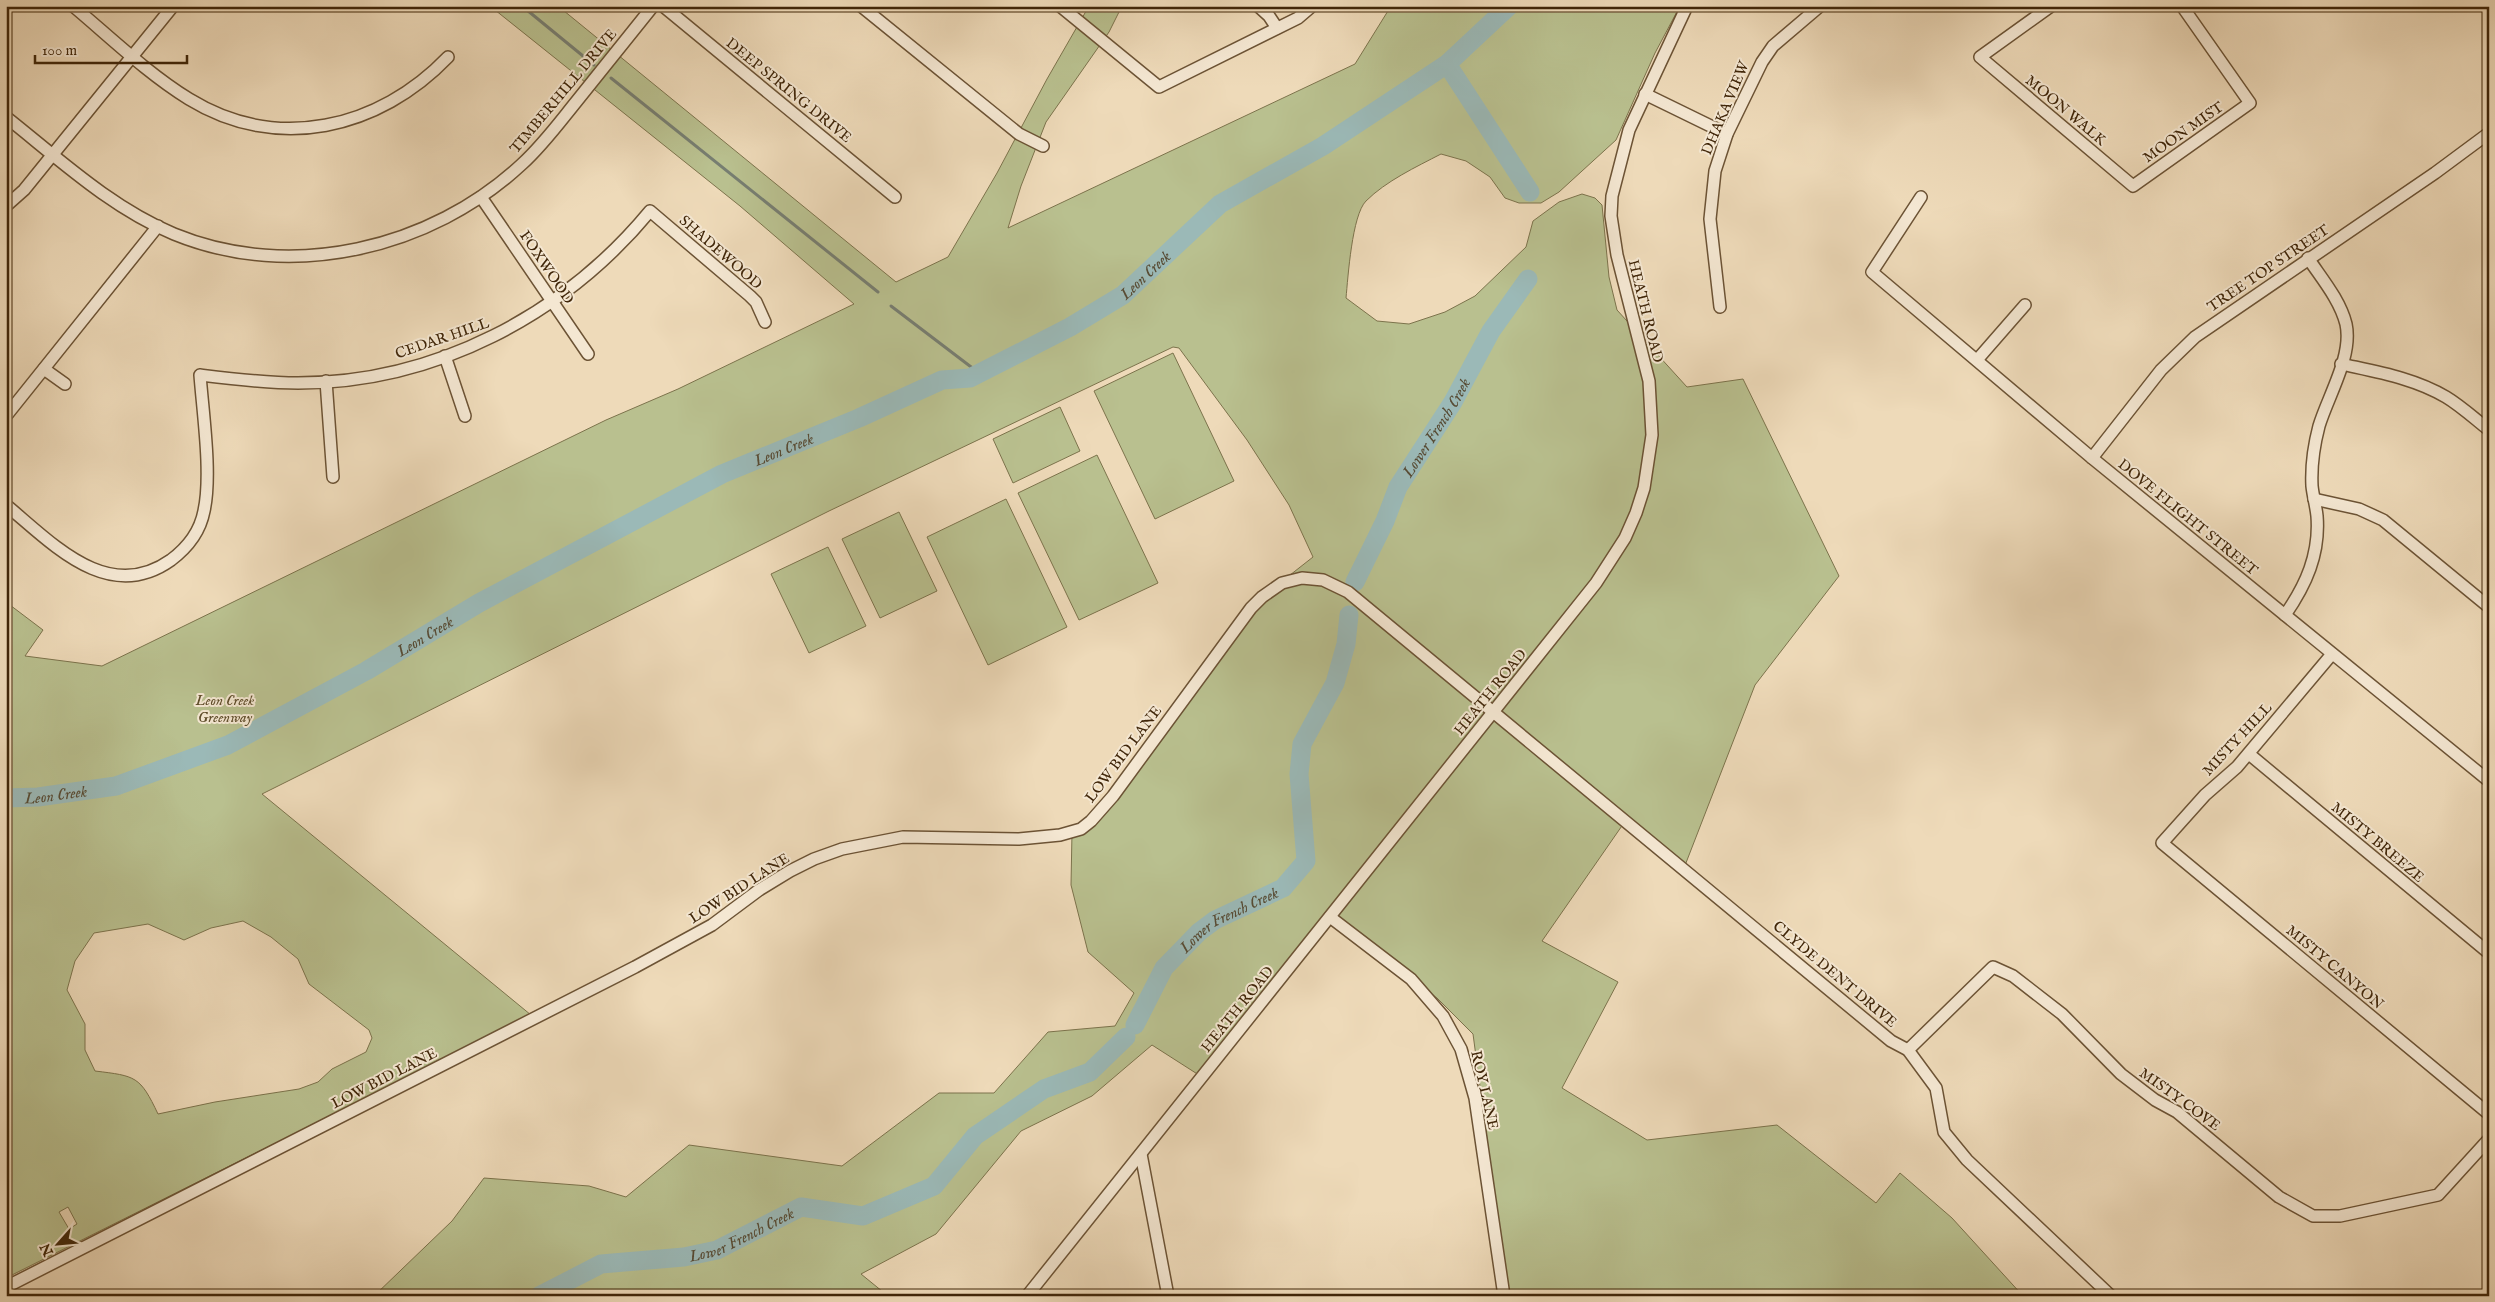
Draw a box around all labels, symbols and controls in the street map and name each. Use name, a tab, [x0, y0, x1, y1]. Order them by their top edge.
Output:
street label: TIMBERHILL DRIVE	[506, 25, 621, 158]
scale bar	[35, 32, 188, 64]
street label: DEEP SPRING DRIVE	[722, 34, 855, 147]
text: 100 m	[42, 41, 78, 60]
street label: DHAKA VIEW	[1697, 58, 1754, 158]
street label: MOON WALK	[2021, 71, 2110, 150]
street label: MOON MIST	[2139, 98, 2227, 167]
street label: SHADEWOOD	[675, 211, 766, 294]
street label: TREE TOP STREET	[2204, 220, 2333, 316]
street label: FOXWOOD	[515, 227, 578, 308]
water label: Leon Creek	[1116, 247, 1176, 305]
street label: HEATH ROAD	[1624, 258, 1667, 365]
street label: CEDAR HILL	[393, 313, 492, 363]
water label: Lower French Creek	[1398, 375, 1476, 483]
water label: Leon Creek	[750, 429, 818, 472]
street label: DOVE FLIGHT STREET	[2114, 455, 2262, 580]
water label: Leon Creek	[393, 612, 458, 663]
street label: HEATH ROAD	[1450, 645, 1531, 739]
park label: Leon Creek Greenway	[195, 691, 254, 727]
street label: MISTY HILL	[2199, 699, 2276, 780]
street label: LOW BID LANE	[1081, 702, 1166, 806]
water label: Leon Creek	[23, 782, 89, 809]
street label: MISTY BREEZE	[2327, 798, 2428, 887]
street label: LOW BID LANE	[685, 849, 793, 928]
water label: Lower French Creek	[1175, 883, 1283, 959]
street label: CLYDE DENT DRIVE	[1769, 917, 1901, 1032]
street label: MISTY CANYON	[2282, 921, 2387, 1014]
street label: HEATH ROAD	[1197, 962, 1278, 1056]
street label: LOW BID LANE	[328, 1044, 440, 1113]
street label: ROY LANE	[1466, 1049, 1503, 1132]
street label: MISTY COVE	[2135, 1064, 2224, 1135]
water label: Lower French Creek	[687, 1204, 799, 1268]
north arrow	[32, 1220, 82, 1270]
text: N	[37, 1240, 59, 1260]

